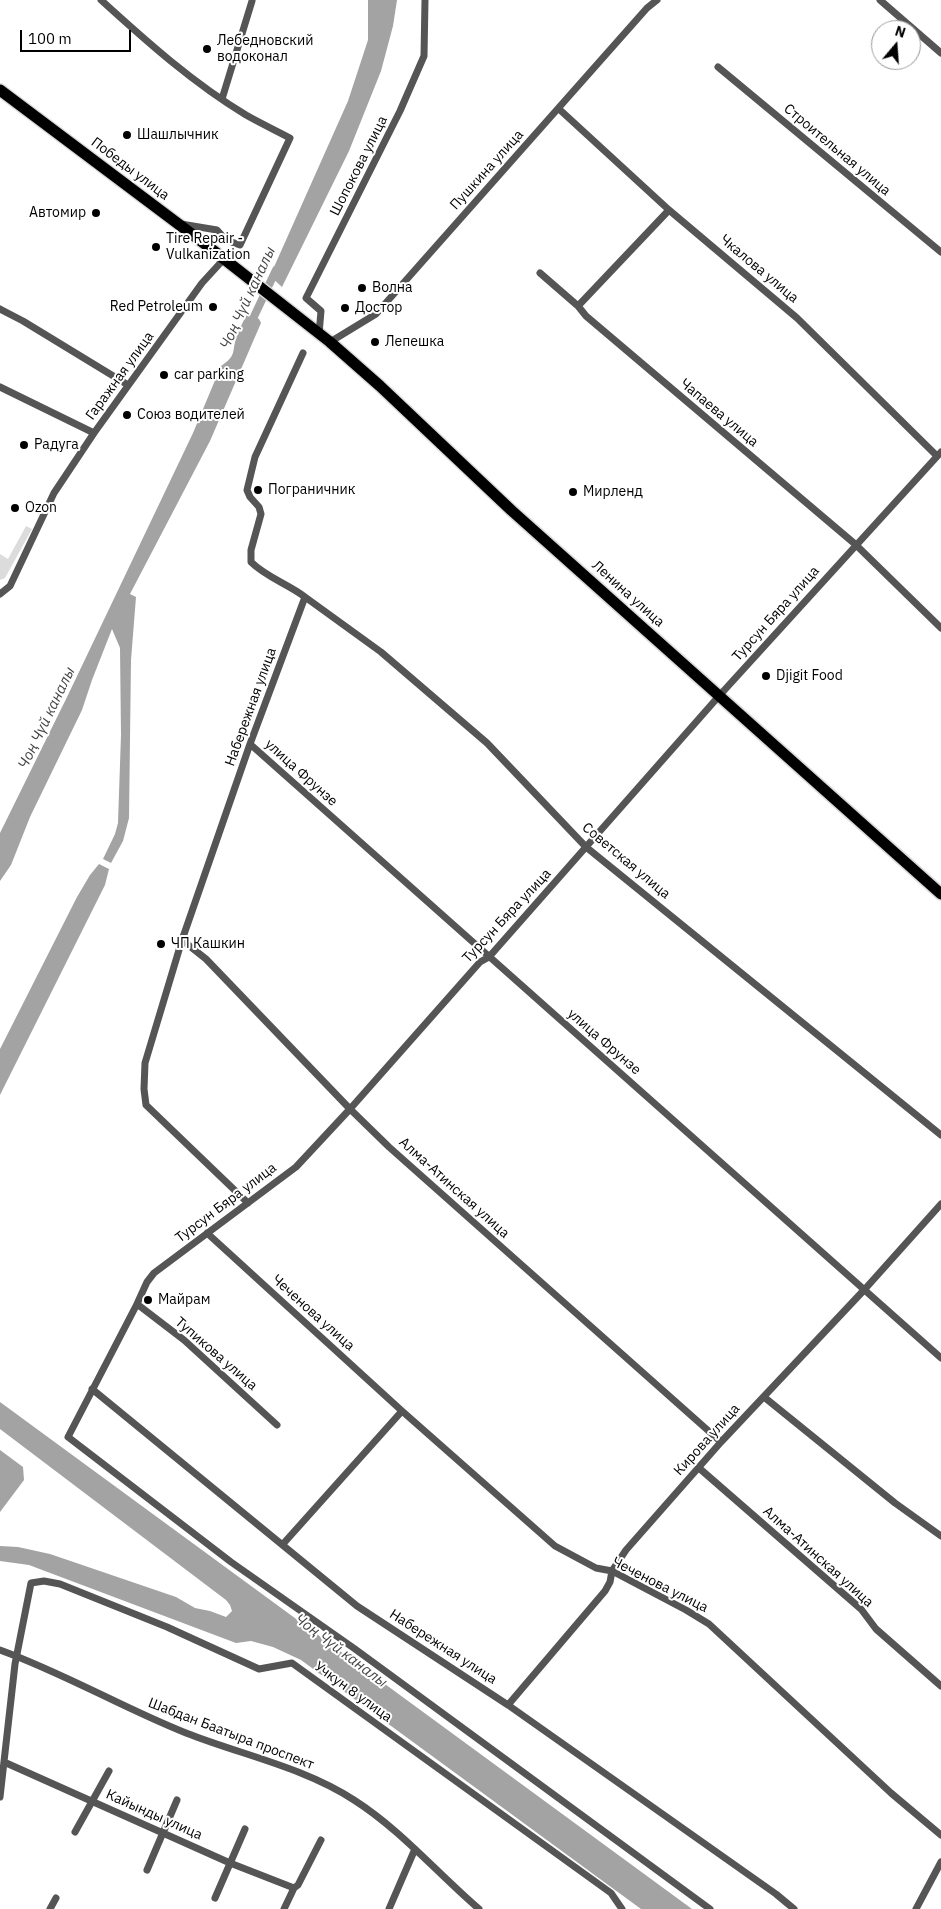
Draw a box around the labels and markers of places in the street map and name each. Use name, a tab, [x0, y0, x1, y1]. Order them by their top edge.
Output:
place label: Лебедновский водоконал	[217, 33, 313, 65]
marker: Лебедновский водоконал	[201, 43, 213, 55]
place label: Шашлычник	[137, 127, 219, 143]
marker: Шашлычник	[121, 129, 133, 141]
place label: Автомир	[29, 205, 86, 221]
marker: Автомир	[90, 207, 102, 219]
place label: Tire Repair - Vulkanization	[166, 231, 250, 264]
marker: Tire Repair - Vulkanization	[150, 241, 162, 253]
place label: Волна	[372, 280, 413, 296]
marker: Волна	[356, 282, 368, 294]
place label: Red Petroleum	[110, 299, 203, 315]
place label: Достор	[355, 300, 402, 316]
marker: Red Petroleum	[207, 301, 219, 313]
marker: Достор	[339, 302, 351, 314]
place label: Лепешка	[385, 334, 444, 350]
marker: Лепешка	[369, 336, 381, 348]
place label: car parking	[174, 367, 244, 383]
marker: car parking	[158, 369, 170, 381]
place label: Союз водителей	[137, 407, 245, 423]
marker: Союз водителей	[121, 409, 133, 421]
place label: Радуга	[34, 437, 79, 453]
marker: Радуга	[18, 439, 30, 451]
place label: Пограничник	[268, 482, 355, 498]
marker: Пограничник	[252, 484, 264, 496]
place label: Мирленд	[583, 484, 643, 500]
marker: Мирленд	[567, 486, 579, 498]
place label: Ozon	[25, 500, 57, 516]
marker: Ozon	[9, 502, 21, 514]
place label: Djigit Food	[776, 668, 843, 684]
marker: Djigit Food	[760, 670, 772, 682]
place label: ЧП Кашкин	[171, 936, 245, 952]
marker: ЧП Кашкин	[155, 938, 167, 950]
place label: Майрам	[158, 1292, 210, 1308]
marker: Майрам	[142, 1294, 154, 1306]

